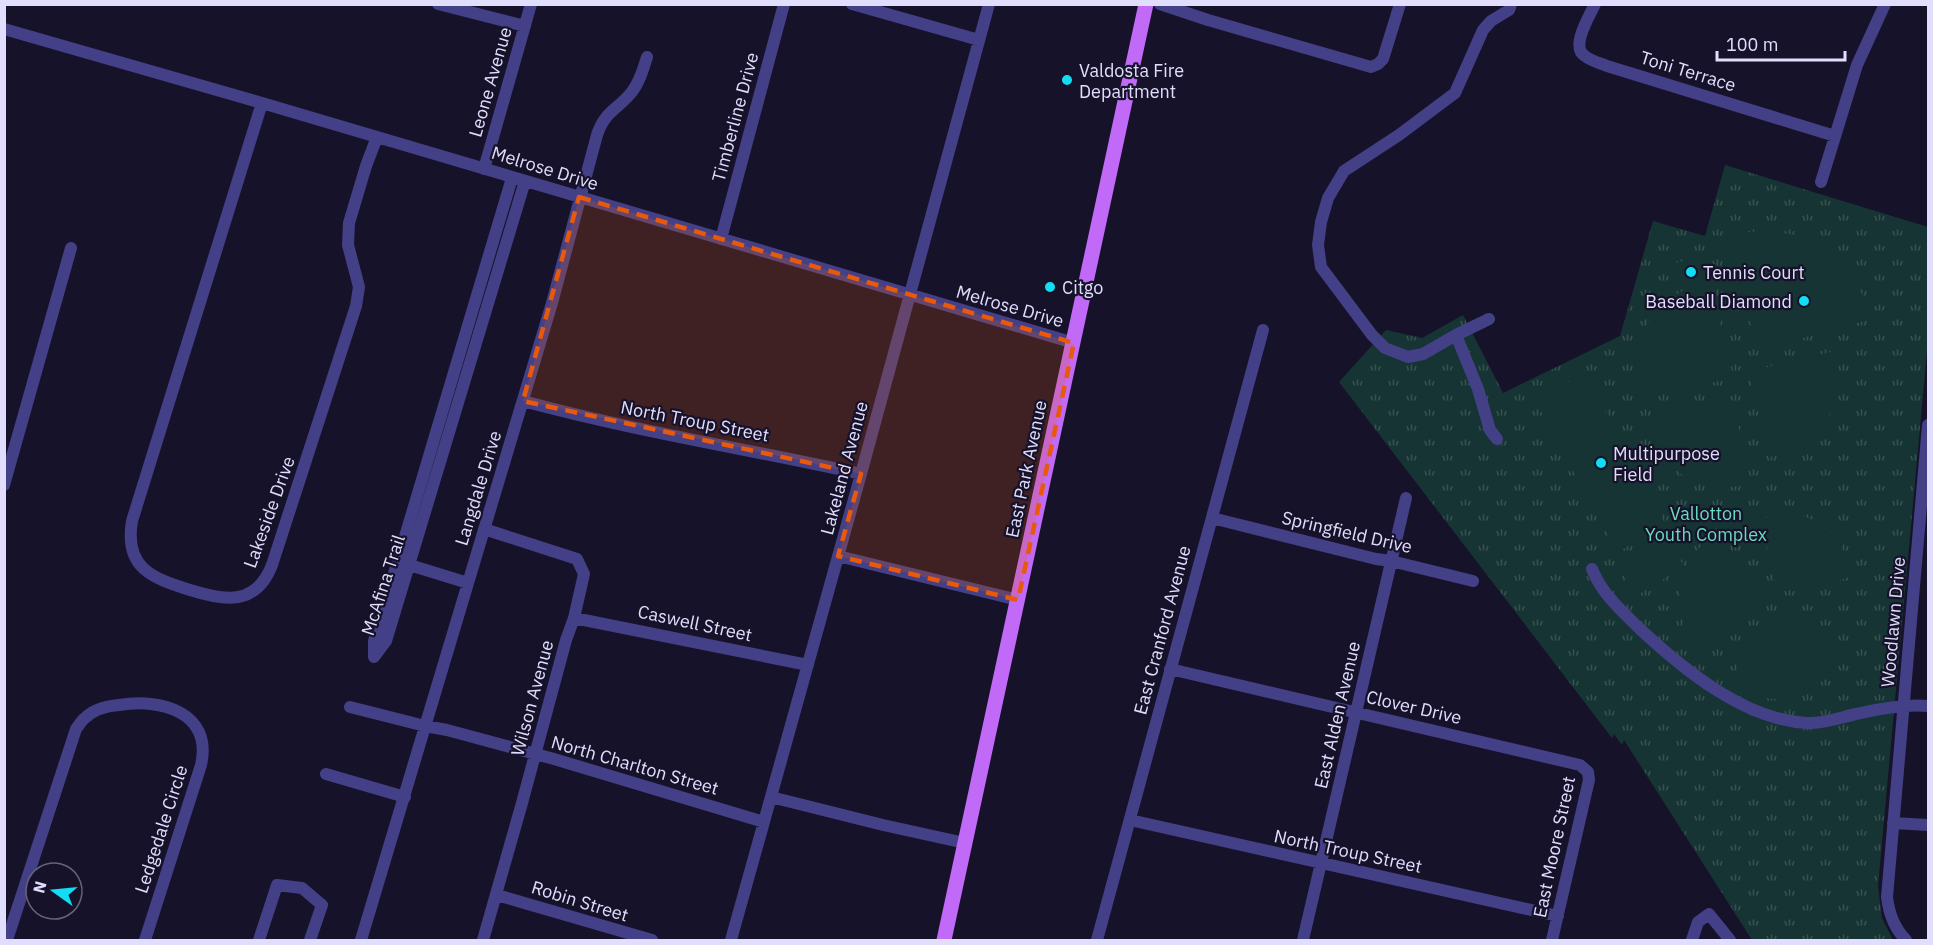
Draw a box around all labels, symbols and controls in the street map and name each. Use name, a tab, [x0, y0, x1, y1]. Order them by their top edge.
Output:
street label: Leone Avenue	[463, 24, 517, 140]
scale bar	[1717, 24, 1844, 62]
text: 100 m	[1726, 33, 1778, 56]
street label: Toni Terrace	[1637, 46, 1739, 96]
street label: Timberline Drive	[707, 50, 763, 184]
place label: Valdosta Fire Department	[1079, 59, 1184, 103]
marker: Valdosta Fire Department	[1060, 73, 1074, 87]
street label: Melrose Drive	[489, 141, 601, 195]
place label: Tennis Court	[1703, 261, 1804, 284]
marker: Tennis Court	[1684, 265, 1698, 279]
place label: Citgo	[1062, 276, 1103, 299]
street label: Melrose Drive	[954, 280, 1066, 332]
marker: Citgo	[1043, 280, 1057, 294]
place label: Baseball Diamond	[1645, 290, 1792, 313]
marker: Baseball Diamond	[1797, 294, 1811, 308]
street label: North Troup Street	[619, 395, 771, 447]
street label: East Park Avenue	[1000, 398, 1052, 540]
street label: Lakeland Avenue	[815, 399, 873, 537]
street label: Langdale Drive	[450, 428, 506, 548]
place label: Multipurpose Field	[1613, 442, 1720, 486]
street label: Lakeside Drive	[238, 453, 300, 571]
marker: Multipurpose Field	[1594, 456, 1608, 470]
park label: Vallotton Youth Complex	[1645, 502, 1767, 546]
street label: Springfield Drive	[1280, 506, 1415, 558]
street label: McAfina Trail	[356, 532, 410, 638]
street label: East Cranford Avenue	[1128, 543, 1196, 717]
street label: Woodlawn Drive	[1876, 556, 1910, 688]
street label: Caswell Street	[636, 600, 754, 646]
street label: Wilson Avenue	[506, 638, 559, 758]
street label: East Alden Avenue	[1309, 639, 1365, 791]
street label: Clover Drive	[1364, 685, 1464, 729]
street label: North Charlton Street	[549, 730, 721, 800]
street label: Ledgedale Circle	[129, 762, 193, 896]
street label: East Moore Street	[1528, 774, 1580, 920]
street label: North Troup Street	[1272, 824, 1424, 878]
north arrow	[24, 861, 84, 921]
street label: Robin Street	[529, 875, 631, 927]
text: N	[28, 879, 51, 895]

